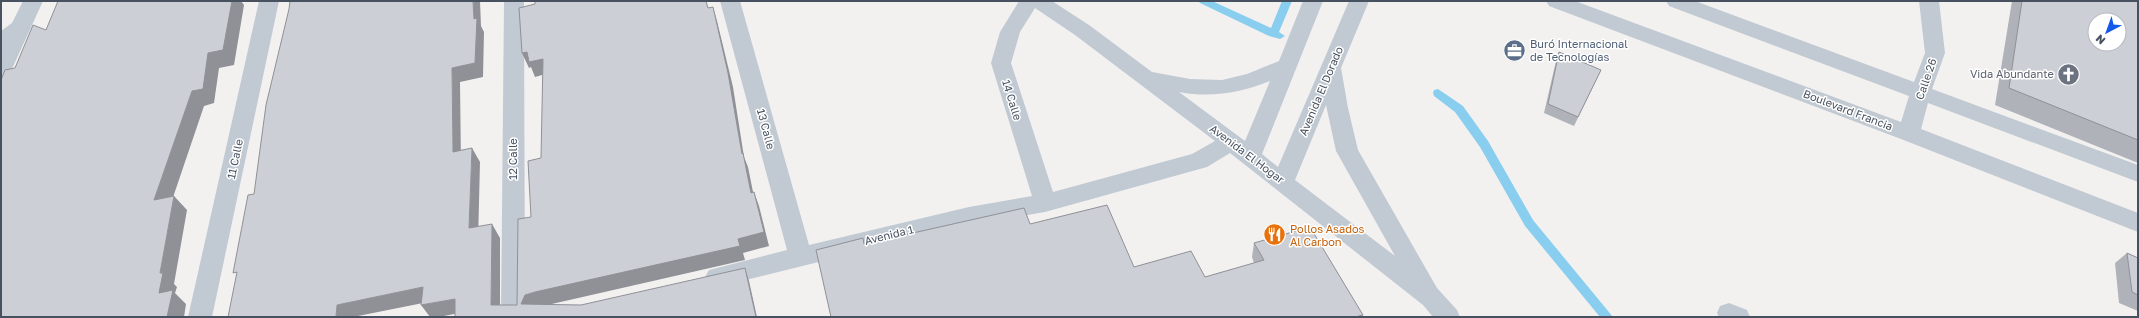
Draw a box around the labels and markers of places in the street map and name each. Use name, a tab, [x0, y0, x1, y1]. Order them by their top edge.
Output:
office icon: Buró Internacional de Tecnologías	[1501, 37, 1527, 63]
place label: Buró Internacional de Tecnologías	[1530, 37, 1628, 63]
church icon: Vida Abundante	[2056, 61, 2082, 87]
place label: Vida Abundante	[1970, 67, 2054, 80]
restaurant icon: Pollos Asados Al Carbon	[1262, 222, 1288, 248]
place label: Pollos Asados Al Carbon	[1290, 222, 1365, 248]

